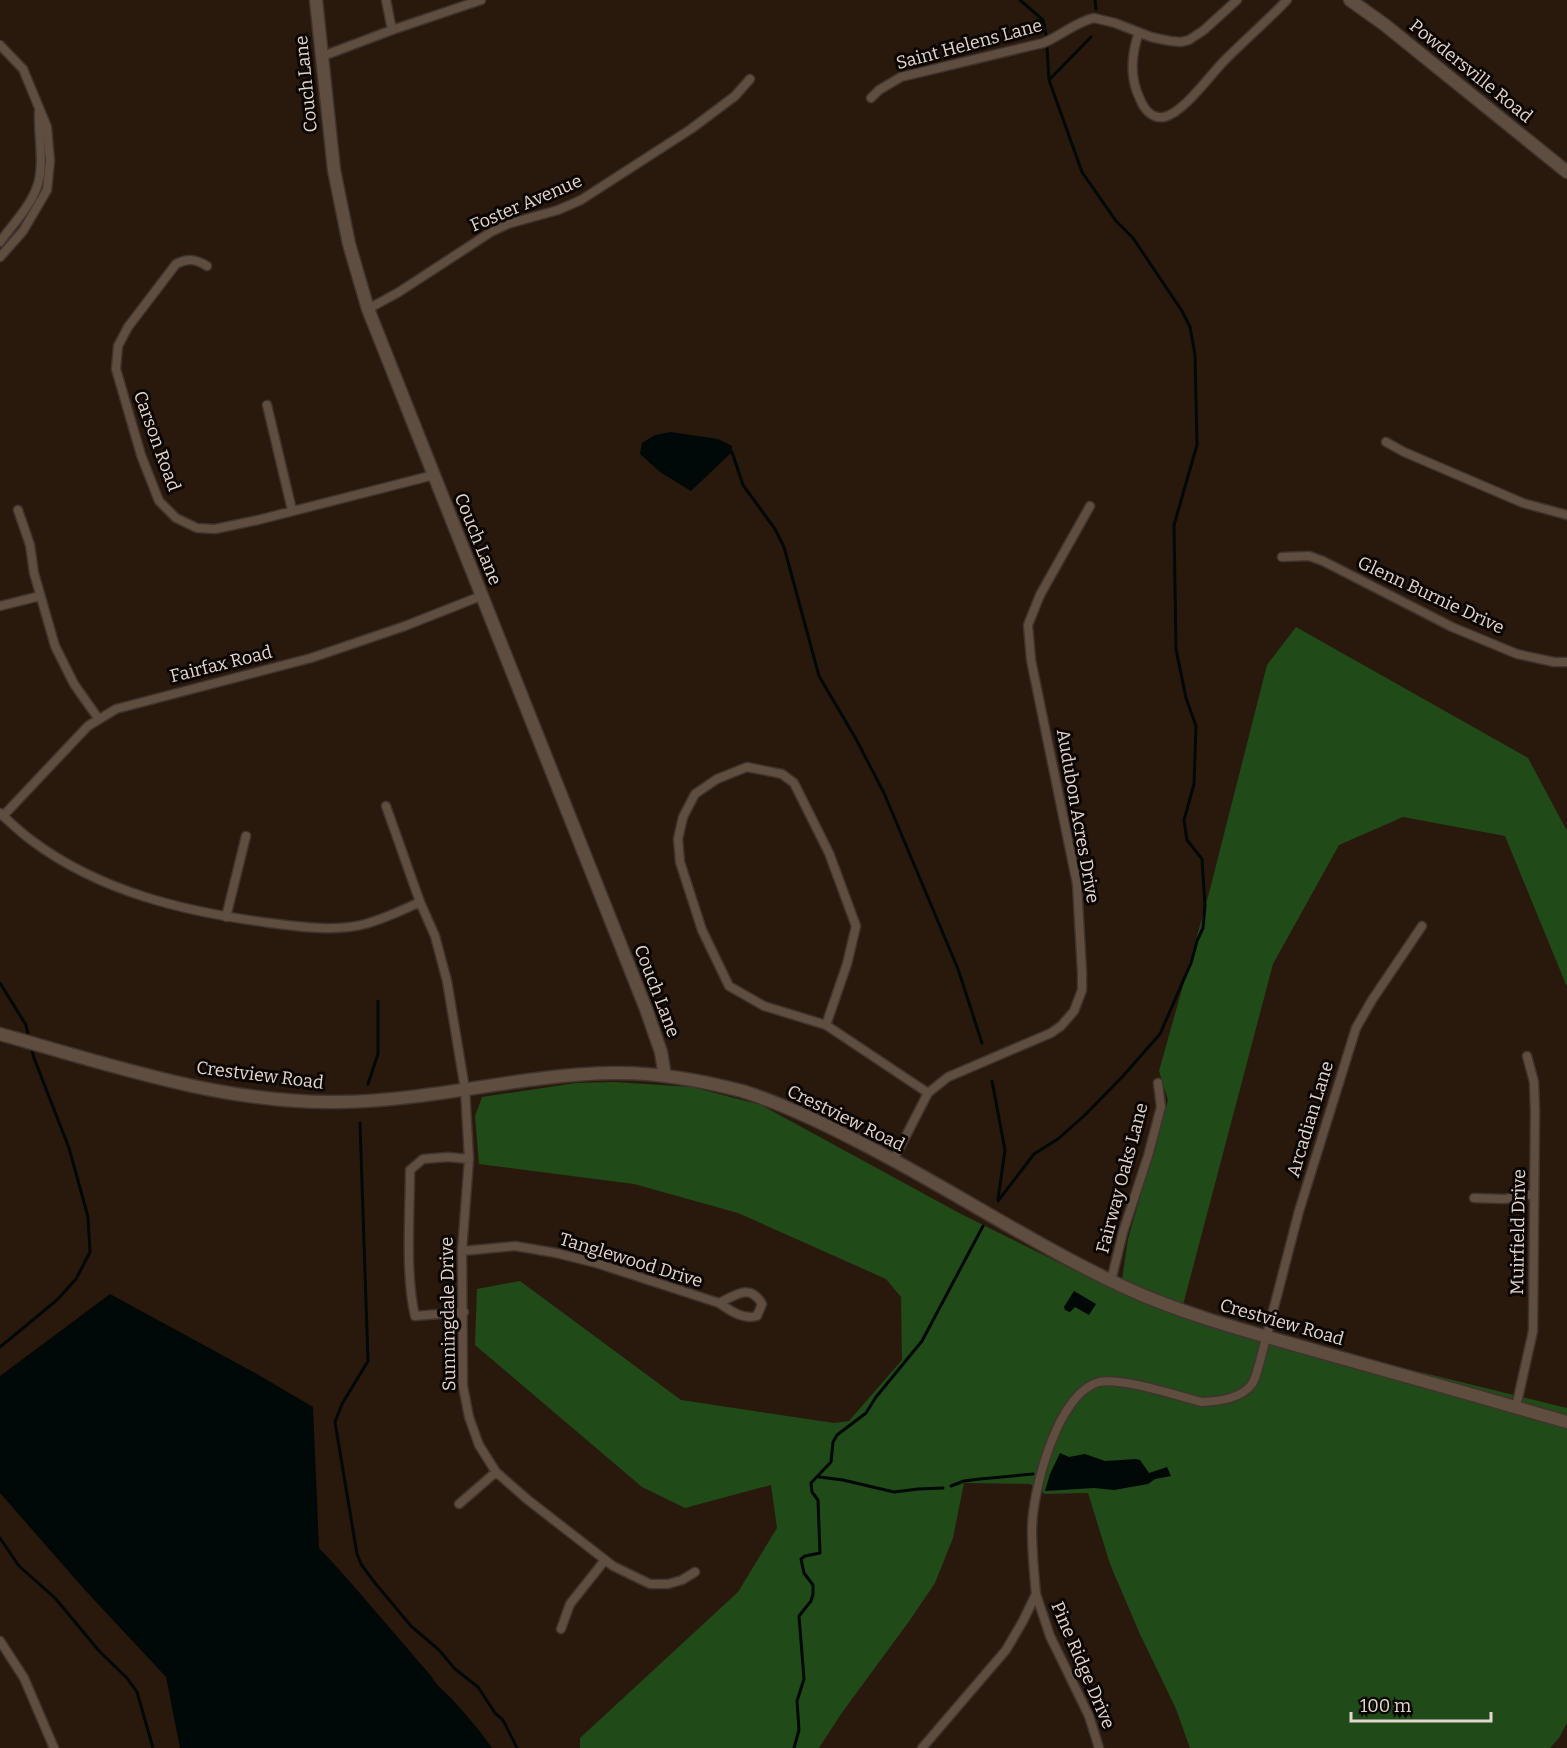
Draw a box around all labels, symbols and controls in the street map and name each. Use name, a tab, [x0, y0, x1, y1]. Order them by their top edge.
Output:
street label: Saint Helens Lane	[894, 14, 1044, 74]
street label: Powdersville Road	[1405, 15, 1537, 128]
street label: Couch Lane	[290, 35, 322, 133]
street label: Foster Avenue	[467, 170, 585, 236]
street label: Carson Road	[129, 388, 185, 494]
street label: Couch Lane	[450, 490, 506, 588]
street label: Glenn Burnie Drive	[1354, 551, 1508, 639]
street label: Fairfax Road	[168, 641, 275, 687]
street label: Audubon Acres Drive	[1052, 727, 1104, 905]
street label: Couch Lane	[629, 942, 685, 1040]
street label: Crestview Road	[195, 1056, 325, 1094]
street label: Arcadian Lane	[1282, 1058, 1338, 1180]
street label: Crestview Road	[784, 1080, 909, 1156]
street label: Fairway Oaks Lane	[1091, 1100, 1153, 1256]
street label: Muirfield Drive	[1506, 1169, 1530, 1295]
street label: Tanglewood Drive	[557, 1228, 705, 1292]
street label: Sunningdale Drive	[436, 1237, 460, 1391]
street label: Crestview Road	[1217, 1294, 1347, 1350]
street label: Pine Ridge Drive	[1046, 1598, 1120, 1732]
scale bar	[1351, 1685, 1490, 1723]
text: 100 m	[1360, 1695, 1411, 1717]

